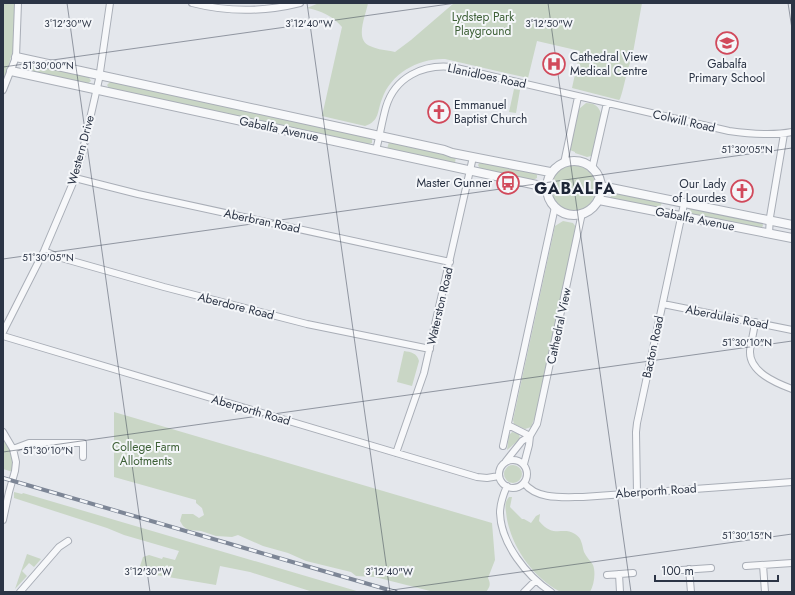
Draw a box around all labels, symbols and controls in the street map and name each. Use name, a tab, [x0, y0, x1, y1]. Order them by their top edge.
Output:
park label: Lydstep Park Playground	[452, 8, 515, 40]
text: 3°12'30"W	[44, 16, 92, 31]
text: 3°12'40"W	[285, 16, 333, 31]
text: 3°12'50"W	[525, 16, 573, 31]
school or university icon: Gabalfa Primary School	[714, 30, 740, 56]
place label: Cathedral View Medical Centre	[570, 48, 648, 80]
hospital icon: Cathedral View Medical Centre	[541, 51, 567, 77]
place label: Gabalfa Primary School	[689, 55, 765, 87]
text: 51°30'00"N	[22, 58, 74, 73]
street label: Llanidloes Road	[446, 59, 528, 93]
place label: Emmanuel Baptist Church	[454, 96, 527, 128]
church icon: Emmanuel Baptist Church	[426, 99, 452, 125]
street label: Colwill Road	[651, 105, 717, 137]
street label: Gabalfa Avenue	[238, 112, 320, 146]
street label: Western Drive	[63, 113, 99, 187]
text: 51°30'05"N	[721, 142, 773, 157]
bus stop icon: Master Gunner	[495, 170, 521, 196]
place label: Master Gunner	[416, 174, 493, 192]
place label: Our Lady of Lourdes	[672, 175, 727, 207]
district label: GABALFA	[534, 177, 616, 200]
church icon: Our Lady of Lourdes	[729, 178, 755, 204]
street label: Gabalfa Avenue	[654, 202, 736, 236]
street label: Aberbran Road	[222, 204, 302, 238]
text: 51°30'05"N	[22, 250, 74, 265]
street label: Waterston Road	[422, 265, 458, 347]
street label: Cathedral View	[542, 285, 576, 366]
street label: Aberdore Road	[196, 288, 276, 324]
street label: Aberdulais Road	[684, 300, 770, 334]
street label: Bacton Road	[638, 314, 668, 380]
text: 51°30'10"N	[722, 335, 772, 350]
street label: Aberporth Road	[209, 390, 293, 430]
park label: College Farm Allotments	[112, 438, 180, 470]
text: 51°30'10"N	[23, 443, 73, 458]
street label: Aberporth Road	[615, 479, 697, 503]
text: 51°30'15"N	[722, 528, 772, 543]
scale bar	[655, 557, 778, 583]
text: 100 m	[661, 562, 694, 580]
text: 3°12'30"W	[124, 564, 172, 579]
text: 3°12'40"W	[365, 564, 413, 579]

